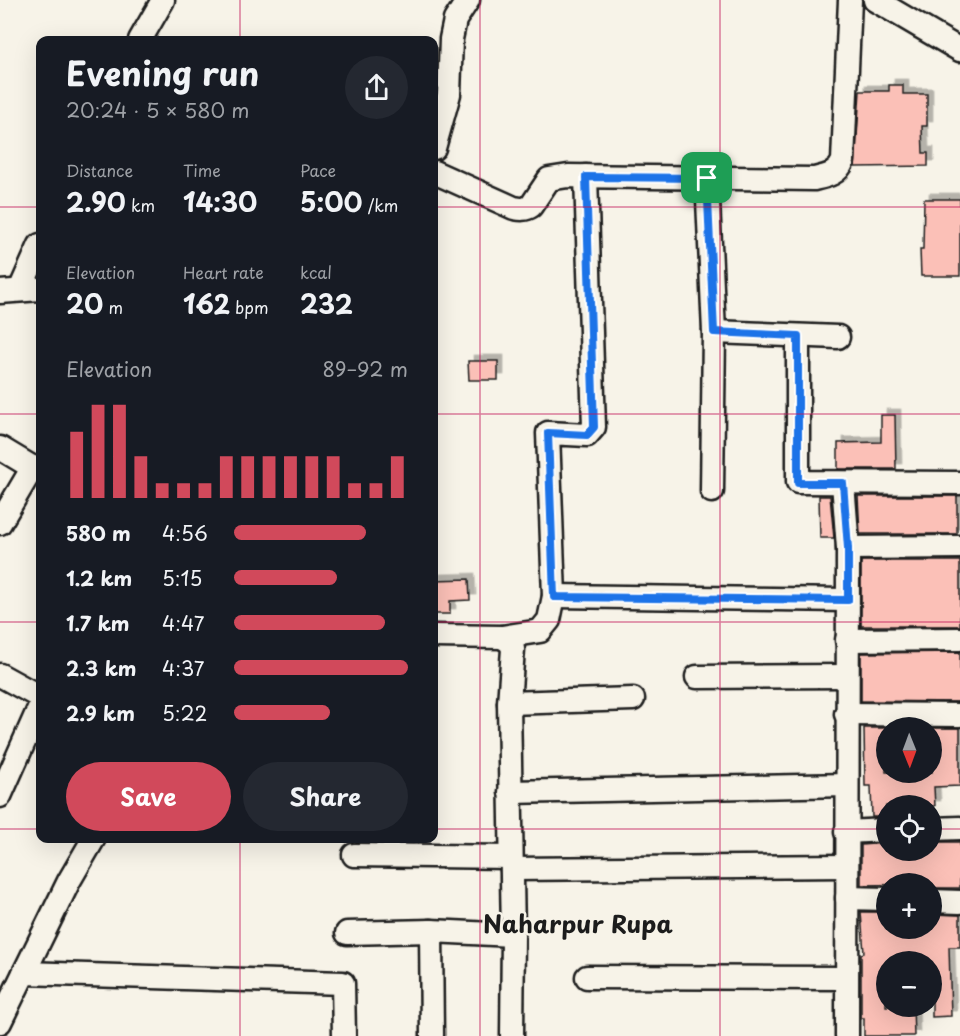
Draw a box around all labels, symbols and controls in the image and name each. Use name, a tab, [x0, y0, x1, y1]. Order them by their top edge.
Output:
text: Evening run	[66, 47, 259, 97]
button: share	[345, 56, 408, 119]
text: 20:24 · 5 × 580 m	[66, 95, 249, 125]
pin	[681, 152, 732, 203]
text: Distance	[66, 158, 133, 182]
text: Time	[183, 158, 221, 182]
text: Pace	[300, 158, 336, 182]
icon: arrive	[690, 161, 723, 194]
text: 2.90	[66, 182, 126, 221]
text: 14:30	[183, 182, 257, 221]
text: 5:00	[300, 182, 363, 221]
text: km	[126, 193, 155, 217]
text: /km	[363, 193, 398, 217]
text: Elevation	[66, 260, 135, 284]
text: Heart rate	[183, 260, 264, 284]
text: kcal	[300, 260, 332, 284]
text: 20	[66, 284, 103, 323]
text: 162	[183, 284, 230, 323]
text: 232	[300, 284, 353, 323]
text: m	[103, 295, 123, 319]
text: bpm	[230, 295, 268, 319]
text: Elevation	[66, 354, 152, 384]
text: 89–92 m	[323, 354, 408, 384]
text: 580 m	[66, 518, 131, 548]
text: 4:56	[162, 518, 208, 548]
text: 1.2 km	[66, 563, 132, 593]
text: 5:15	[162, 563, 202, 593]
text: 1.7 km	[66, 608, 129, 638]
text: 4:47	[162, 608, 204, 638]
text: 2.3 km	[66, 653, 136, 683]
text: 4:37	[162, 653, 204, 683]
text: 2.9 km	[66, 698, 135, 728]
text: 5:22	[162, 698, 207, 728]
north arrow	[876, 717, 942, 783]
map controls	[876, 717, 942, 1017]
button: Save	[66, 762, 231, 831]
button: Share	[243, 762, 408, 831]
button: locate	[876, 795, 942, 861]
button: +	[876, 873, 942, 939]
district label: Naharpur Rupa	[483, 905, 673, 941]
button: −	[876, 951, 942, 1017]

